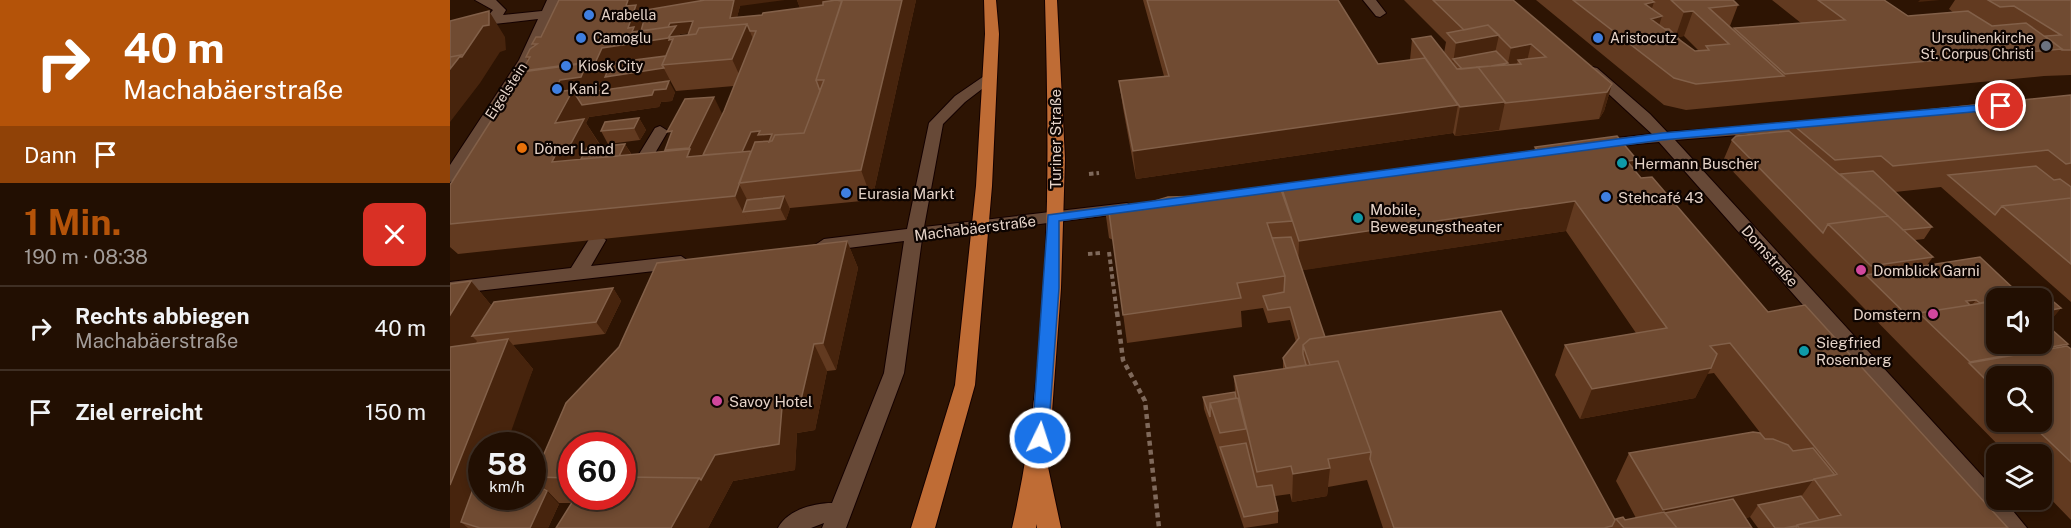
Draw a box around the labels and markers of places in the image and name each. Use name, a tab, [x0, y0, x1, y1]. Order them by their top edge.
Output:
place label: Arabella	[601, 7, 656, 23]
marker: Arabella	[582, 8, 596, 22]
place label: Camoglu	[593, 30, 651, 46]
place label: Aristocutz	[1610, 30, 1677, 46]
place label: Ursulinenkirche St. Corpus Christi	[1921, 30, 2034, 62]
marker: Camoglu	[574, 31, 588, 45]
marker: Aristocutz	[1591, 31, 1605, 45]
marker: Ursulinenkirche St. Corpus Christi	[2039, 39, 2053, 53]
place label: Kiosk City	[578, 58, 644, 74]
marker: Kiosk City	[559, 59, 573, 73]
pin	[1975, 80, 2026, 131]
place label: Kani 2	[569, 81, 609, 97]
marker: Kani 2	[550, 82, 564, 96]
place label: Döner Land	[534, 140, 614, 157]
marker: Döner Land	[515, 141, 529, 155]
place label: Hermann Buscher	[1634, 155, 1760, 172]
marker: Hermann Buscher	[1615, 156, 1629, 170]
place label: Eurasia Markt	[858, 185, 955, 202]
marker: Eurasia Markt	[839, 186, 853, 200]
place label: Stehcafé 43	[1618, 189, 1703, 206]
marker: Stehcafé 43	[1599, 190, 1613, 204]
place label: Mobile, Bewegungstheater	[1370, 201, 1503, 235]
marker: Mobile, Bewegungstheater	[1351, 211, 1365, 225]
place label: Domblick Garni	[1873, 262, 1980, 279]
marker: Domblick Garni	[1854, 263, 1868, 277]
place label: Domstern	[1853, 306, 1921, 323]
marker: Domstern	[1926, 307, 1940, 321]
place label: Siegfried Rosenberg	[1816, 334, 1891, 368]
marker: Siegfried Rosenberg	[1797, 344, 1811, 358]
place label: Savoy Hotel	[729, 393, 813, 410]
marker: Savoy Hotel	[710, 394, 724, 408]

